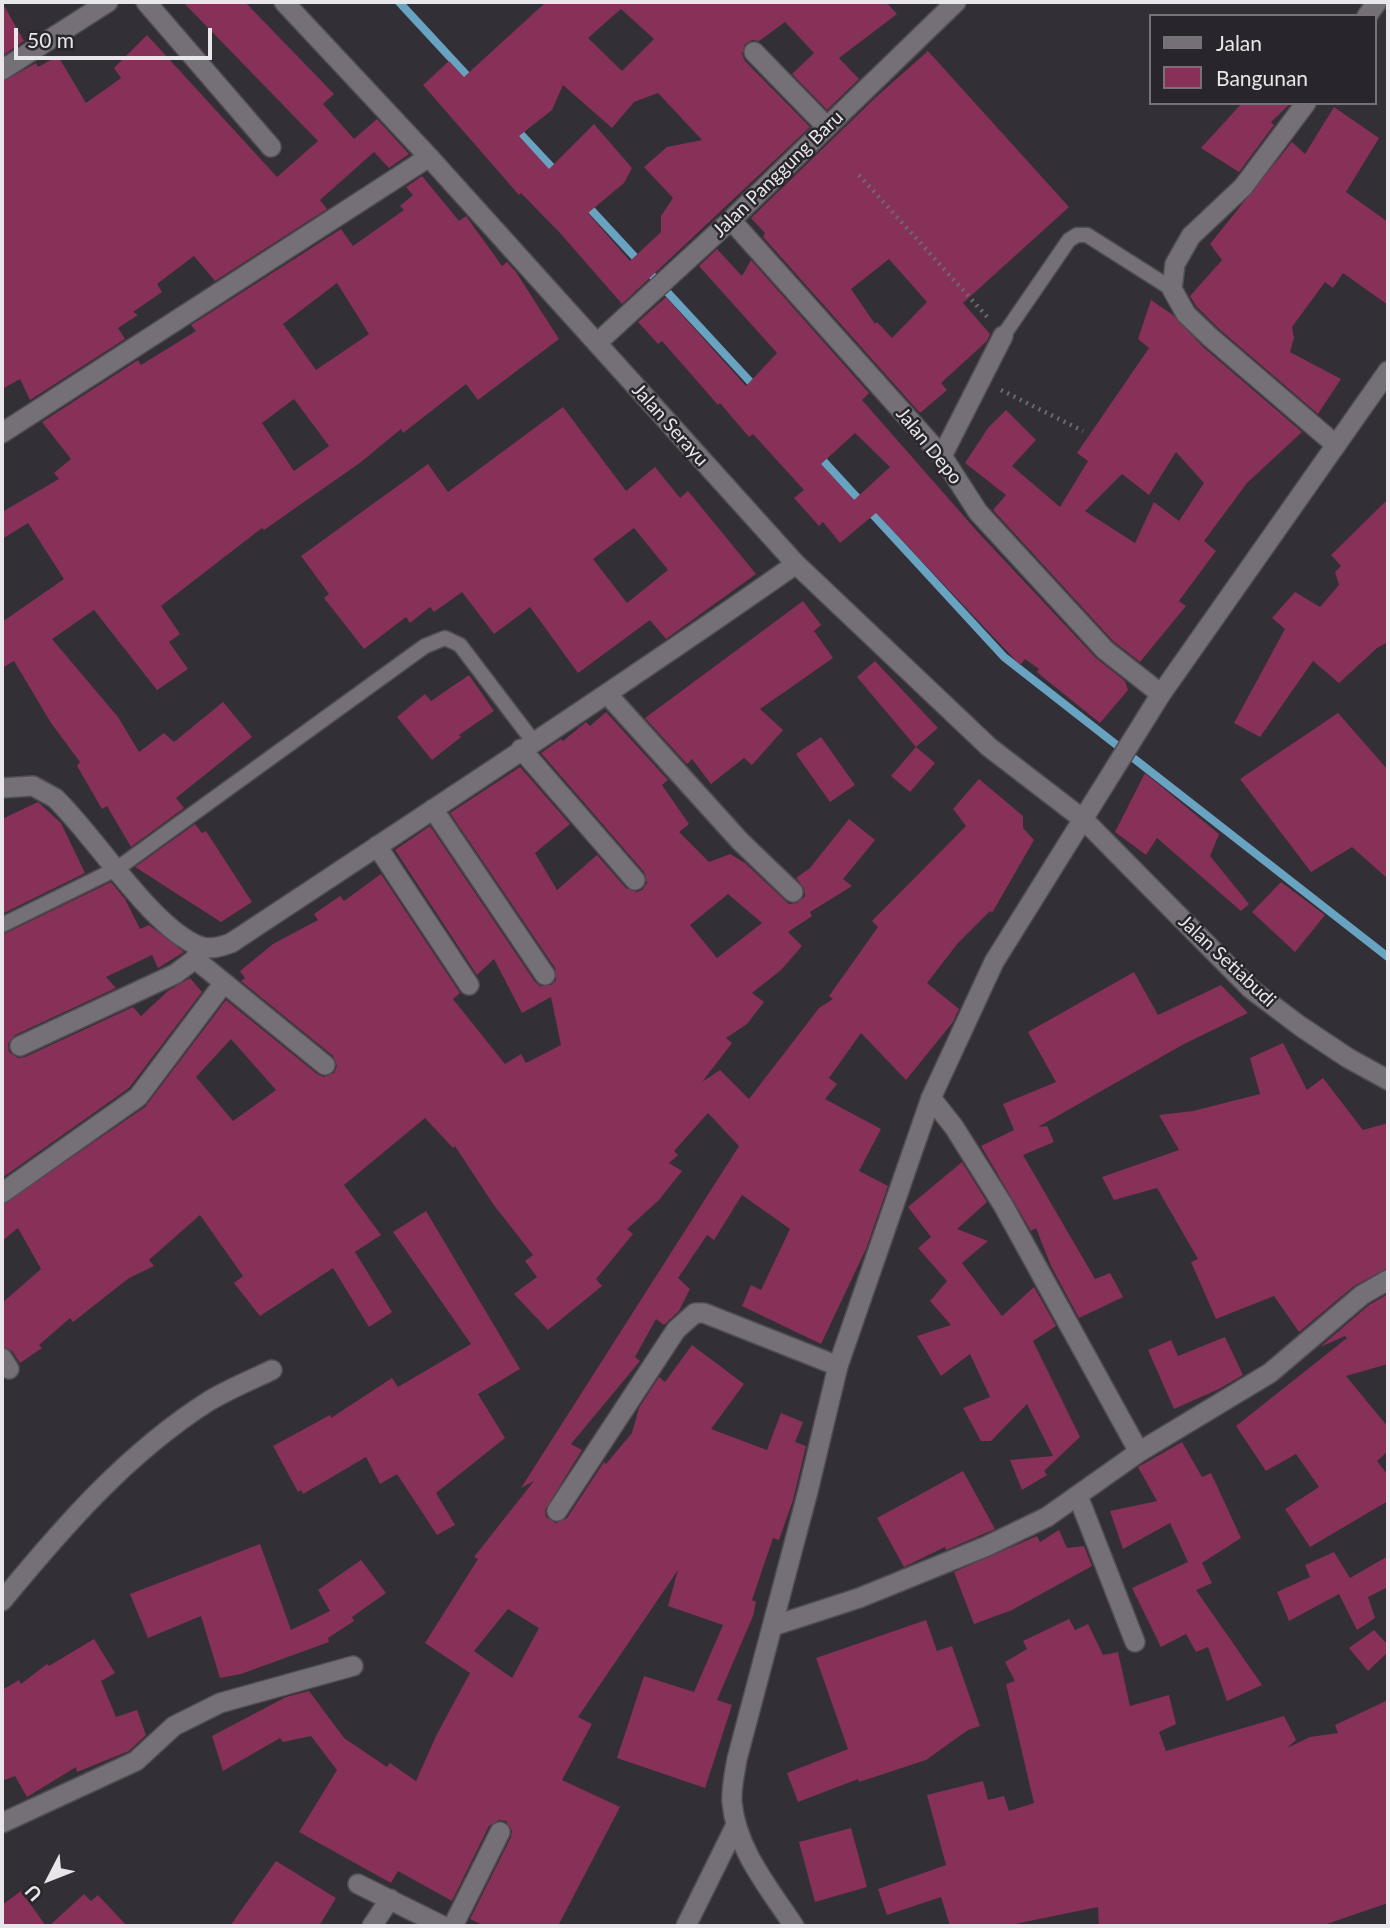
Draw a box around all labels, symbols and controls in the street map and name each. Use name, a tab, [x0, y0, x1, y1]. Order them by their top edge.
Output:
scale bar	[18, 14, 215, 58]
legend	[1148, 14, 1376, 105]
text: 50 m	[27, 27, 74, 52]
text: Jalan	[1216, 30, 1262, 55]
text: Bangunan	[1216, 65, 1308, 90]
street label: Jalan Panggung Baru	[708, 106, 848, 242]
street label: Jalan Serayu	[627, 379, 713, 471]
street label: Jalan Depo	[891, 403, 967, 489]
street label: Jalan Setiabudi	[1174, 910, 1280, 1012]
north arrow	[14, 1844, 84, 1914]
text: U	[20, 1880, 46, 1906]

